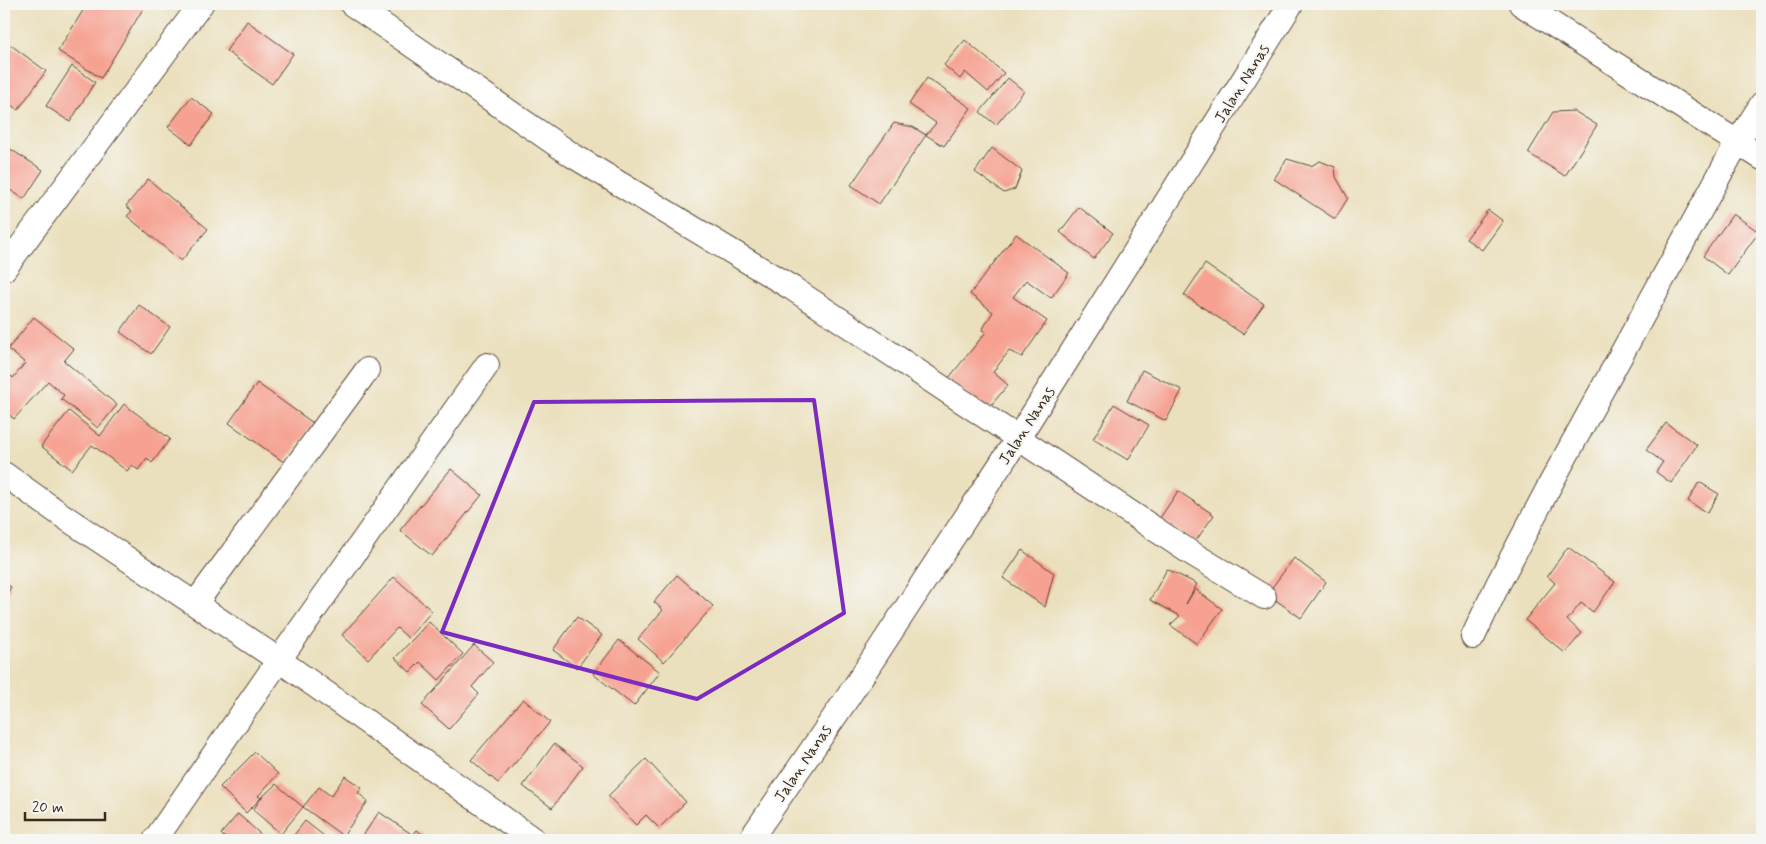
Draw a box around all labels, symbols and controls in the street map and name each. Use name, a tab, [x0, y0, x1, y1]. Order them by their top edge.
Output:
street label: Jalan Nanas	[1210, 40, 1275, 127]
street label: Jalan Nanas	[994, 383, 1060, 469]
street label: Jalan Nanas	[770, 721, 837, 807]
scale bar	[25, 789, 105, 821]
text: 20 m	[32, 798, 64, 818]

